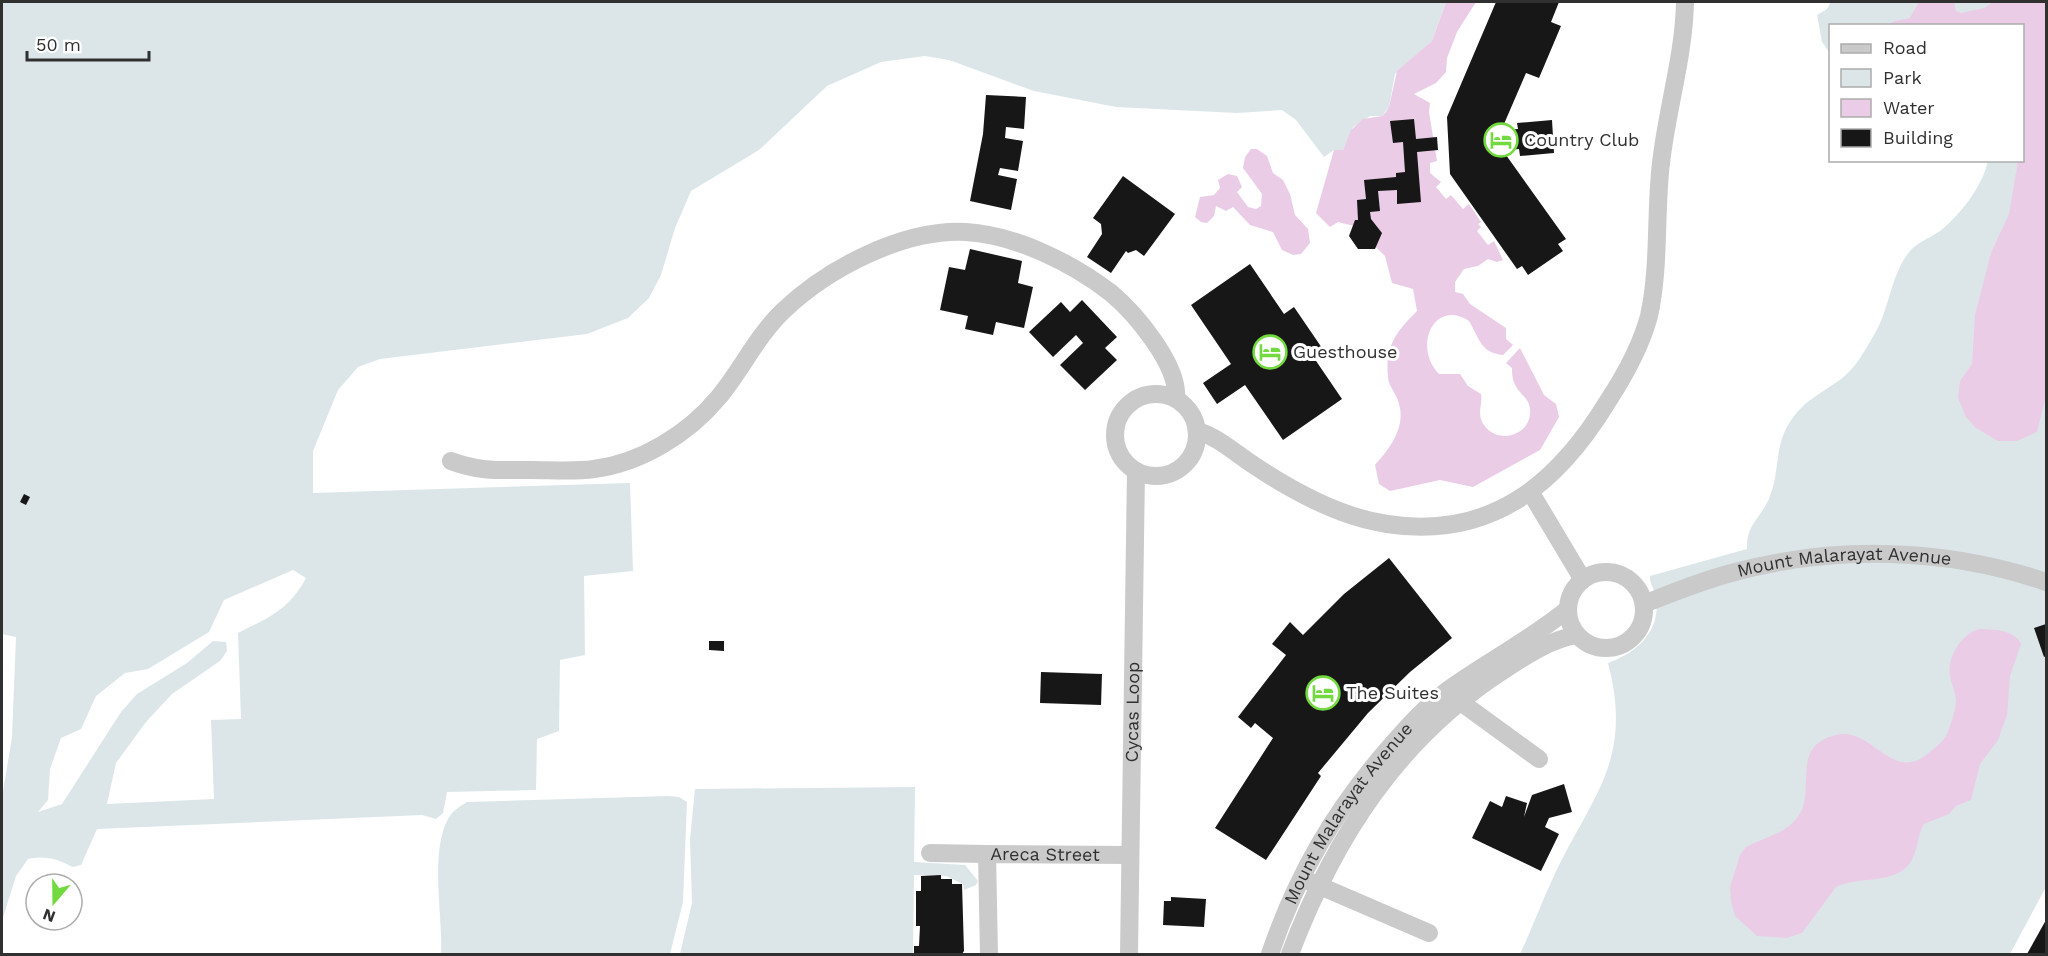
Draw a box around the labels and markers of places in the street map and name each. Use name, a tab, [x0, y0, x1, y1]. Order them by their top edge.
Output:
hotel icon: Country Club	[1483, 122, 1519, 158]
place label: Country Club	[1524, 129, 1639, 150]
hotel icon: Guesthouse	[1252, 334, 1288, 370]
place label: Guesthouse	[1293, 341, 1397, 362]
hotel icon: The Suites	[1305, 675, 1341, 711]
place label: The Suites	[1346, 682, 1439, 703]

